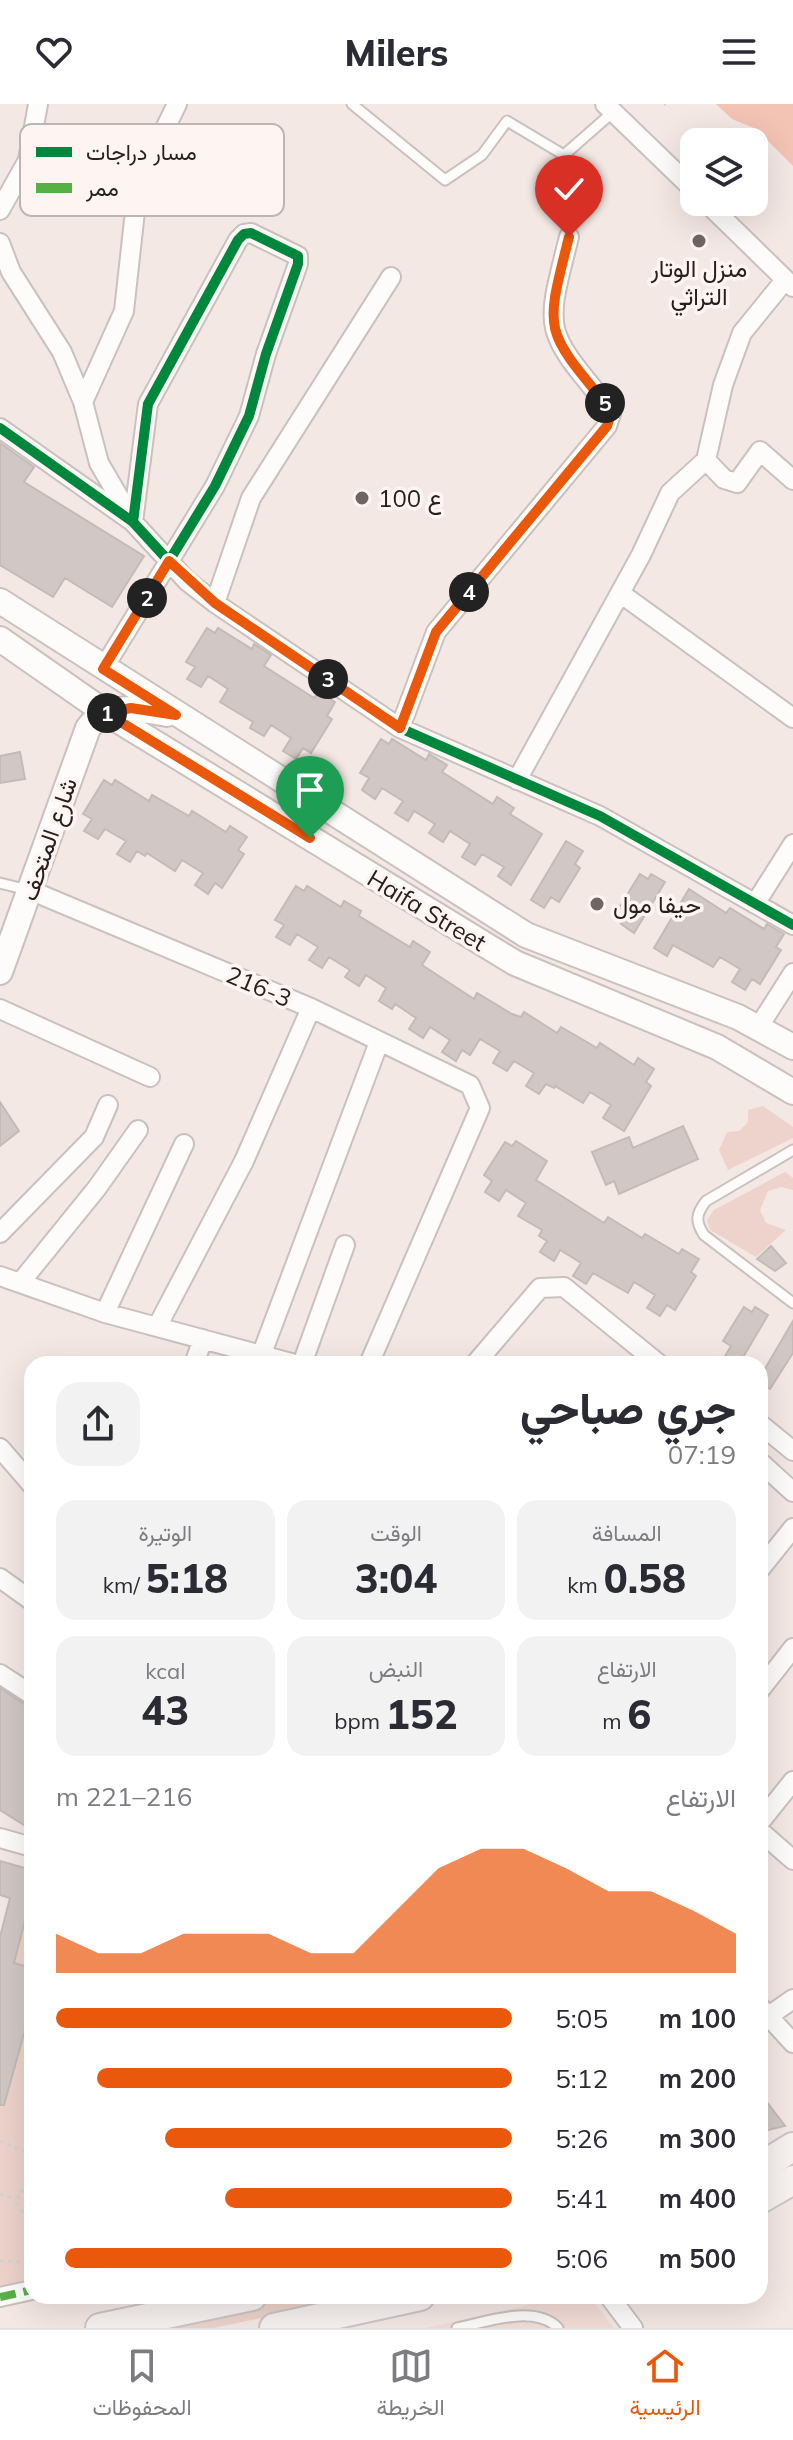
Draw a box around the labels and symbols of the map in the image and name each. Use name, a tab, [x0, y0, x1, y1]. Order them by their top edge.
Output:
legend	[20, 124, 284, 216]
text: مسار دراجات	[86, 138, 197, 166]
pin	[535, 155, 603, 237]
text: ممر	[85, 174, 119, 202]
marker: منزل الوتار التراثي	[690, 232, 708, 250]
place label: منزل الوتار التراثي	[650, 253, 747, 316]
pin: 5	[585, 383, 625, 423]
place label: 100 ع	[378, 483, 442, 515]
marker: 100 ع	[353, 489, 371, 507]
pin: 4	[449, 572, 489, 612]
pin: 2	[127, 578, 167, 618]
pin: 3	[308, 659, 348, 699]
pin: 1	[87, 693, 127, 733]
pin	[276, 756, 344, 838]
street label: شارع المتحف	[13, 774, 85, 905]
street label: Haifa Street	[362, 863, 492, 957]
place label: حيفا مول	[613, 889, 701, 920]
marker: حيفا مول	[588, 895, 606, 913]
street label: 216-3	[222, 959, 296, 1013]

